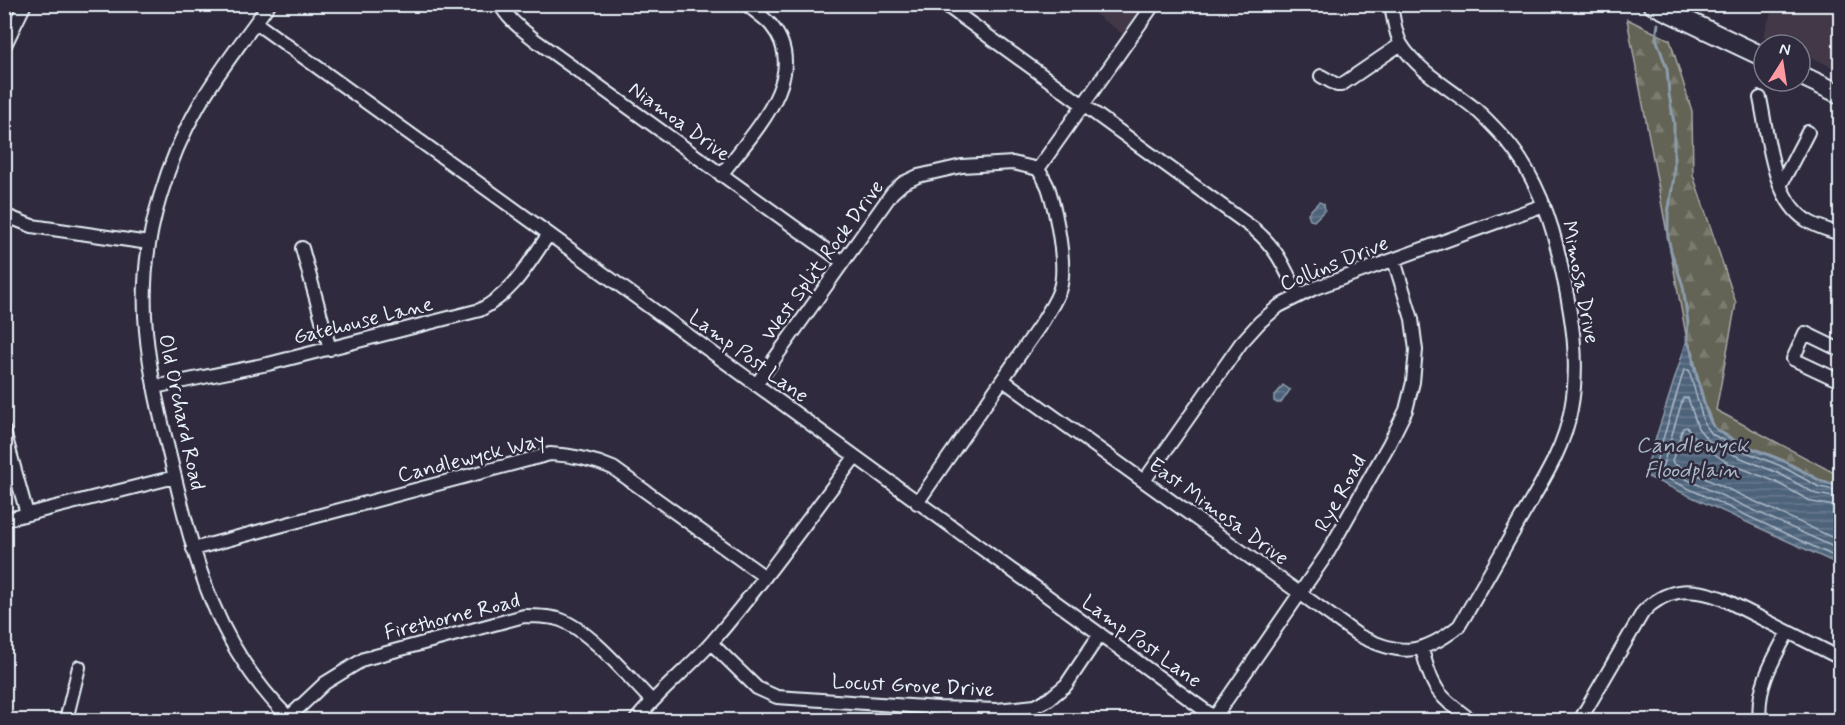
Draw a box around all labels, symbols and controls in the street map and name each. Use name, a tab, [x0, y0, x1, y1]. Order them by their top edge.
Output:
north arrow	[1752, 33, 1812, 93]
text: N	[1777, 38, 1792, 61]
street label: Niamoa Drive	[622, 75, 736, 169]
street label: West Split Rock Drive	[755, 174, 891, 347]
street label: Mimosa Drive	[1554, 218, 1606, 346]
street label: Collins Drive	[1276, 229, 1393, 298]
street label: Gatehouse Lane	[290, 290, 436, 352]
street label: Lamp Post Lane	[683, 304, 814, 410]
street label: Old Orchard Road	[151, 332, 211, 493]
street label: Candlewyck Way	[395, 426, 548, 490]
water label: Candlewyck Floodplain	[1636, 432, 1750, 485]
street label: Rye Road	[1308, 450, 1374, 537]
street label: East Mimosa Drive	[1143, 451, 1294, 572]
street label: Firethorne Road	[382, 587, 523, 647]
street label: Lamp Post Lane	[1076, 589, 1207, 695]
street label: Locust Grove Drive	[831, 668, 995, 704]

